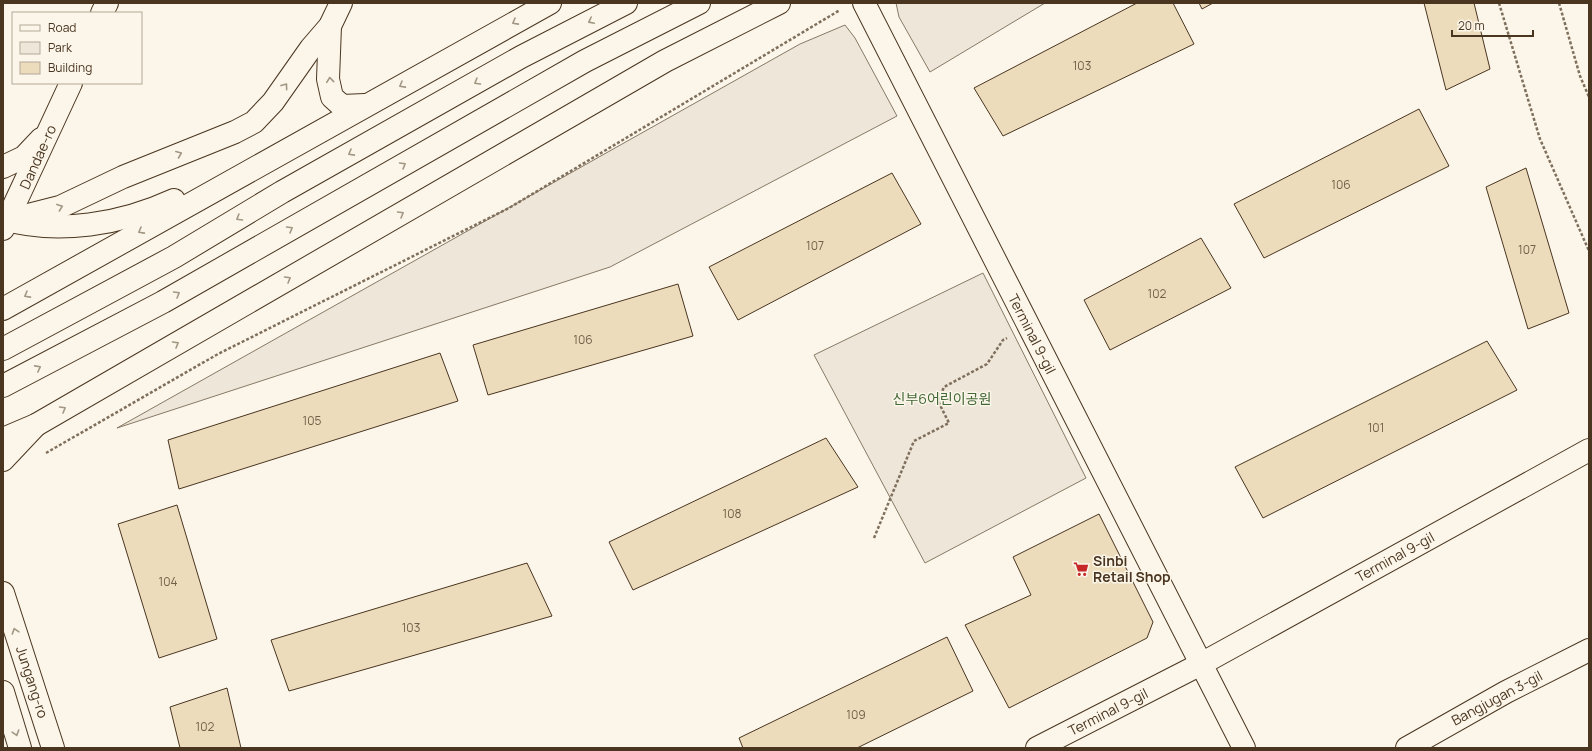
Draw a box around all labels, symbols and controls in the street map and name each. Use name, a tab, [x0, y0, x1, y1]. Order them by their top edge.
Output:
legend	[12, 12, 142, 84]
scale bar	[1452, 12, 1533, 38]
one-way arrow	[588, 16, 595, 24]
one-way arrow	[512, 17, 520, 24]
text: 20 m	[1458, 17, 1485, 34]
text: Road	[48, 19, 76, 36]
text: Park	[48, 39, 73, 56]
house number: 103	[1073, 57, 1091, 74]
text: Building	[48, 59, 92, 76]
one-way arrow	[325, 77, 334, 84]
one-way arrow	[474, 78, 481, 85]
one-way arrow	[399, 80, 406, 87]
one-way arrow	[280, 83, 287, 90]
street label: Dandae-ro	[15, 122, 60, 192]
one-way arrow	[348, 149, 355, 156]
one-way arrow	[175, 151, 182, 159]
one-way arrow	[399, 162, 406, 169]
house number: 106	[1331, 176, 1351, 193]
one-way arrow	[56, 203, 63, 211]
one-way arrow	[397, 211, 404, 218]
one-way arrow	[236, 213, 243, 221]
one-way arrow	[137, 227, 145, 234]
one-way arrow	[286, 227, 293, 234]
house number: 107	[806, 237, 824, 254]
house number: 107	[1518, 241, 1536, 258]
one-way arrow	[284, 276, 291, 283]
house number: 102	[1148, 285, 1167, 302]
one-way arrow	[24, 290, 31, 298]
street label: Terminal 9-gil	[1004, 291, 1061, 377]
one-way arrow	[173, 292, 180, 299]
house number: 106	[573, 331, 593, 348]
one-way arrow	[171, 341, 179, 348]
one-way arrow	[33, 365, 41, 373]
park label: 신부6어린이공원	[893, 389, 991, 408]
one-way arrow	[59, 407, 66, 414]
house number: 105	[303, 412, 322, 429]
house number: 101	[1368, 419, 1384, 436]
house number: 108	[723, 505, 742, 522]
street label: Terminal 9-gil	[1352, 527, 1437, 586]
place label: Sinbi Retail Shop	[1093, 551, 1171, 586]
supermarket icon: Sinbi Retail Shop	[1072, 560, 1090, 578]
house number: 104	[158, 573, 178, 590]
house number: 103	[402, 619, 420, 636]
one-way arrow	[11, 628, 20, 635]
street label: Jungang-ro	[12, 643, 53, 720]
street label: Bangjugan 3-gil	[1448, 666, 1546, 730]
street label: Terminal 9-gil	[1065, 683, 1151, 740]
house number: 109	[846, 706, 866, 723]
house number: 102	[196, 718, 215, 735]
one-way arrow	[11, 730, 20, 737]

